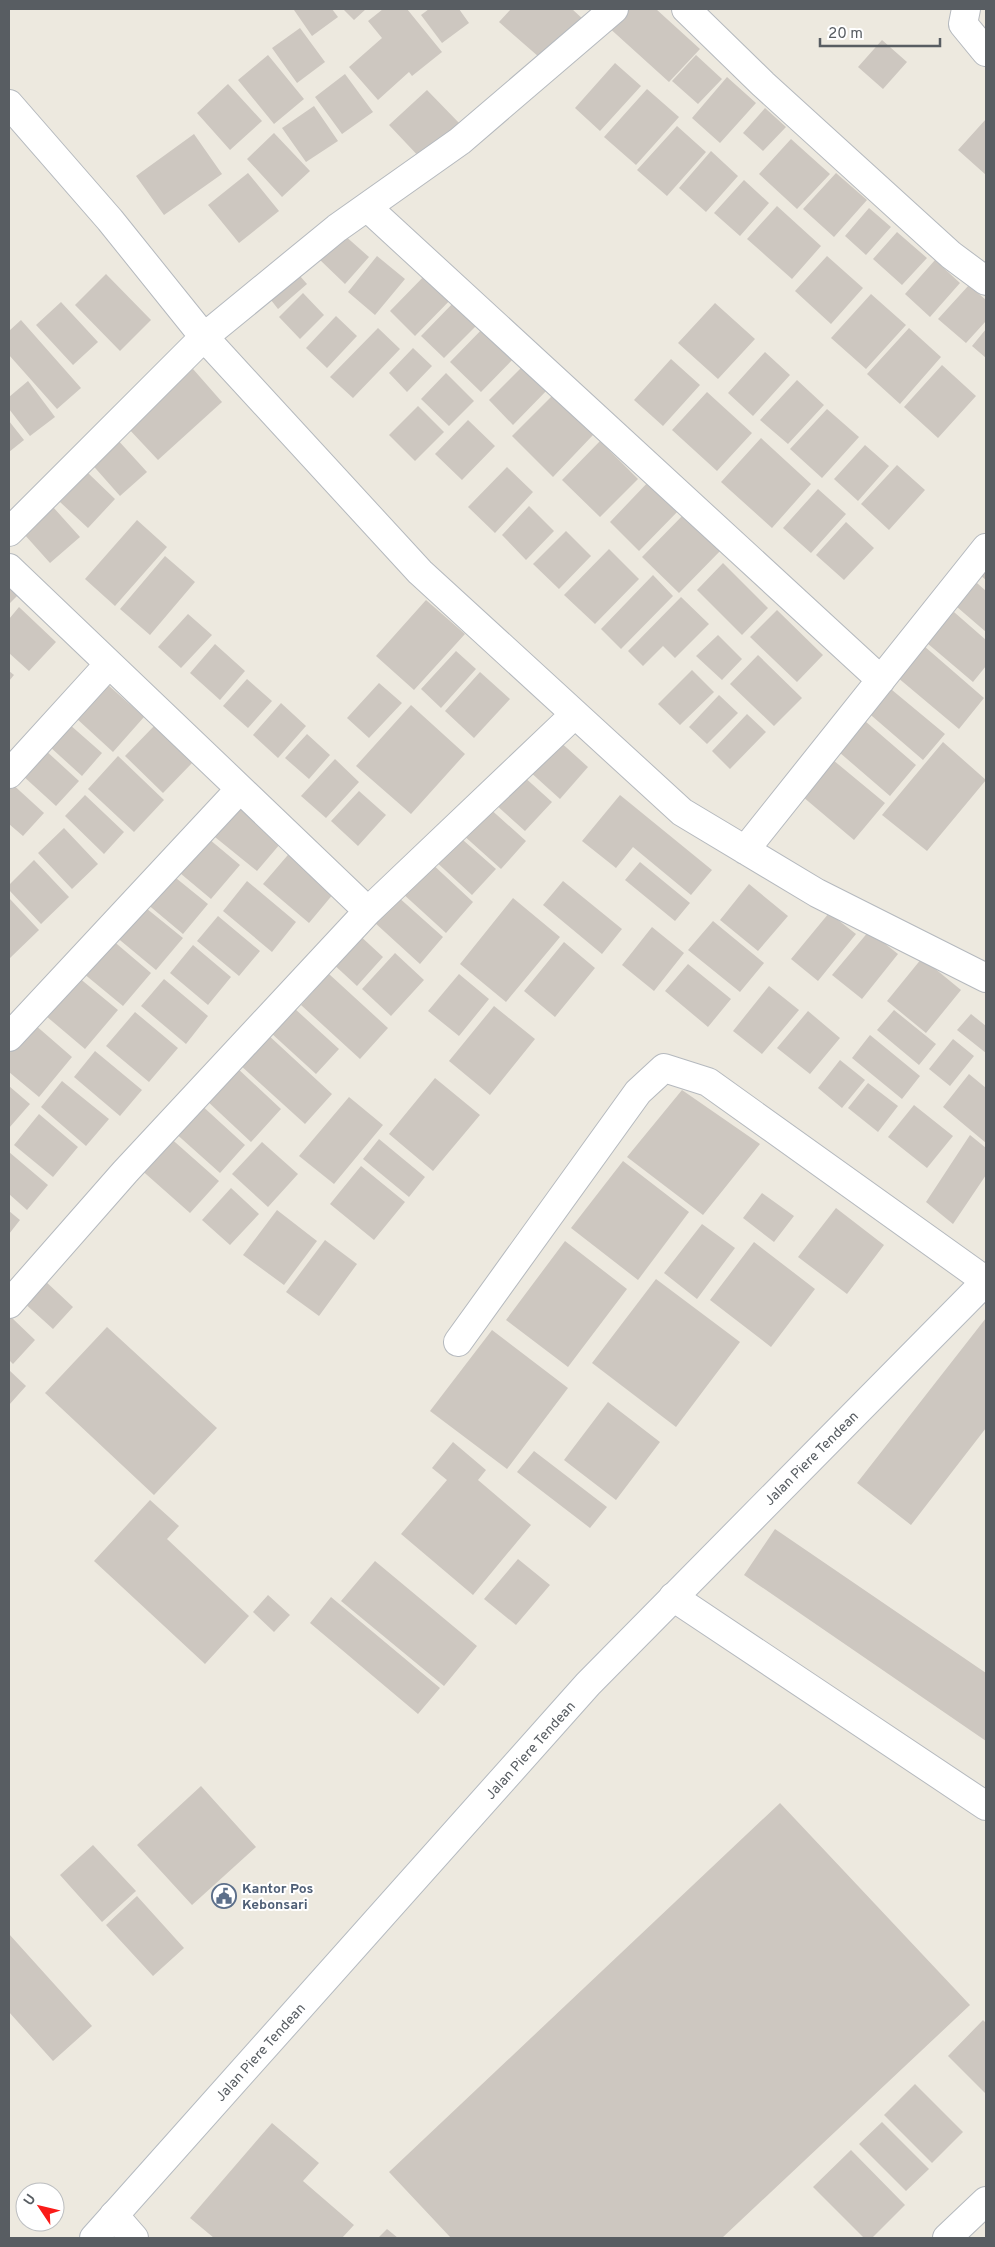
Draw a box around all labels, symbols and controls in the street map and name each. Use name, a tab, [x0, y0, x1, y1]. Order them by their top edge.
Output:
scale bar	[820, 15, 940, 47]
text: 20 m	[828, 25, 863, 44]
street label: Jalan Piere Tendean	[761, 1408, 863, 1510]
street label: Jalan Piere Tendean	[483, 1698, 580, 1804]
place label: Kantor Pos Kebonsari	[242, 1881, 314, 1914]
public building icon: Kantor Pos Kebonsari	[211, 1883, 237, 1909]
street label: Jalan Piere Tendean	[213, 2000, 310, 2106]
north arrow	[15, 2182, 65, 2232]
text: U	[21, 2191, 40, 2209]

